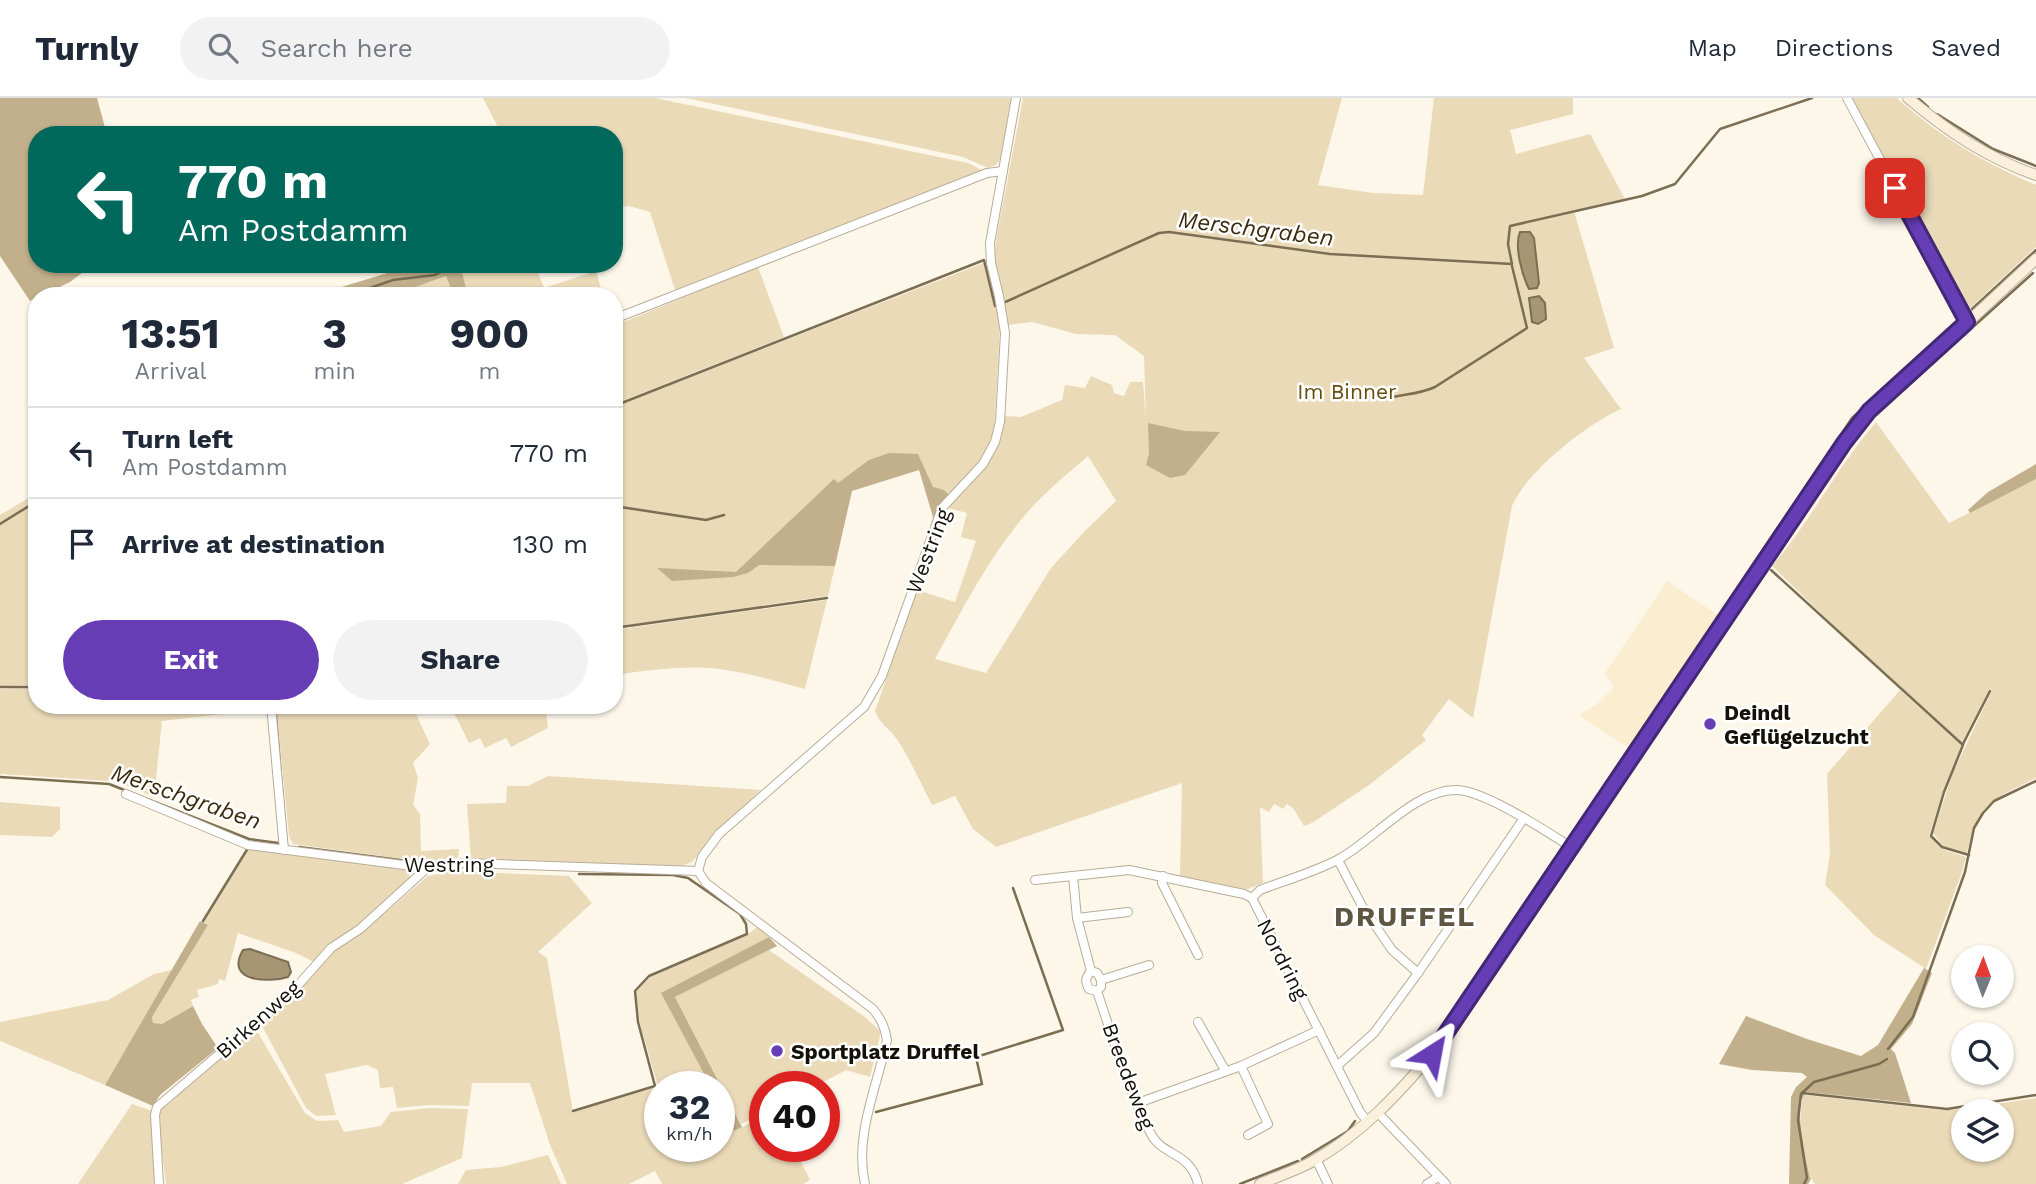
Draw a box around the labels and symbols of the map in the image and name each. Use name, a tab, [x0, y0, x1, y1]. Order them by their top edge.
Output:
pin	[1865, 158, 1925, 218]
water label: Merschgraben	[1177, 206, 1335, 252]
park label: Im Binner	[1297, 379, 1397, 404]
street label: Westring	[900, 504, 956, 597]
place label: Deindl Geflügelzucht	[1724, 700, 1869, 749]
marker: Deindl Geflügelzucht	[1702, 716, 1718, 732]
water label: Merschgraben	[108, 759, 264, 835]
street label: Westring	[404, 852, 495, 877]
district label: DRUFFEL	[1334, 900, 1476, 933]
street label: Nordring	[1252, 914, 1314, 1004]
north arrow	[1951, 945, 2014, 1008]
street label: Birkenweg	[211, 974, 306, 1063]
position arrow	[1395, 1017, 1469, 1091]
street label: Breedeweg	[1097, 1019, 1161, 1133]
place label: Sportplatz Druffel	[791, 1039, 979, 1064]
marker: Sportplatz Druffel	[769, 1043, 785, 1059]
speed limit sign: 40	[749, 1071, 840, 1162]

